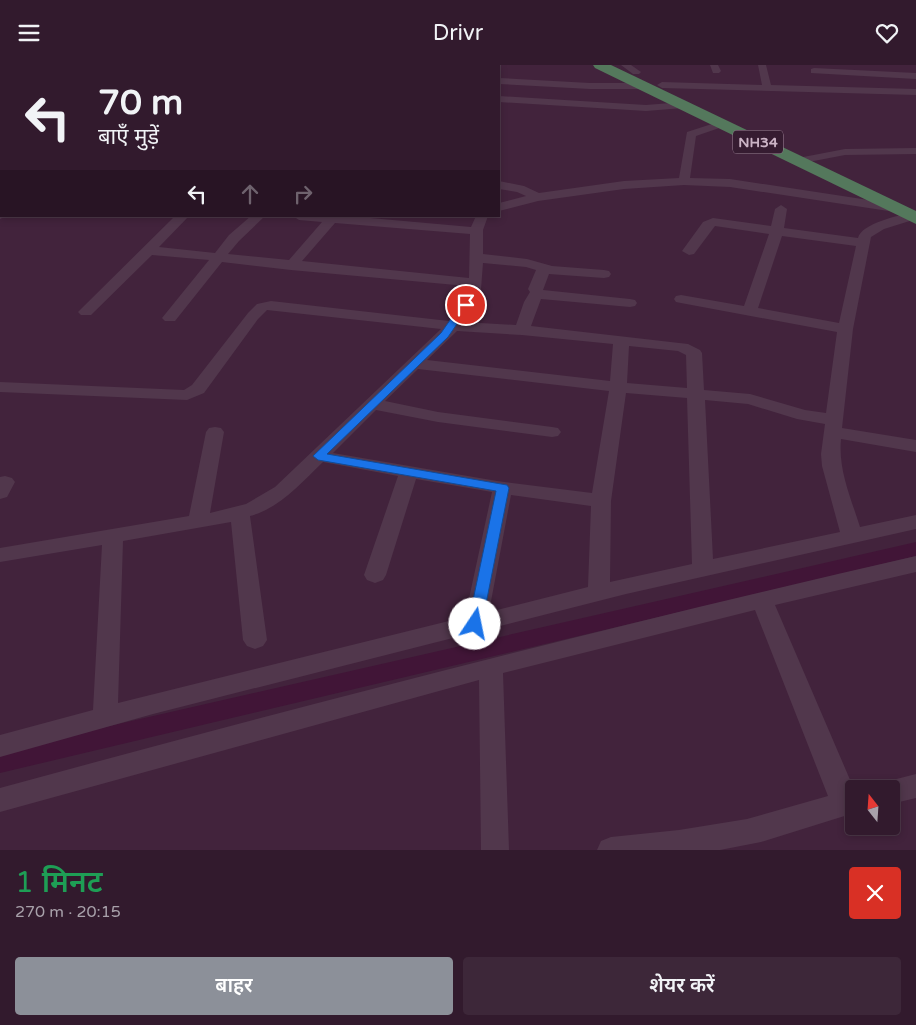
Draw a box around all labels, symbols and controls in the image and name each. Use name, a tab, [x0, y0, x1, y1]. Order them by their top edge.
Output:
icon: menu	[15, 19, 43, 47]
icon: heart	[873, 19, 901, 47]
text: Drivr	[433, 20, 483, 46]
text: 70 m	[98, 82, 183, 124]
icon: left	[15, 85, 80, 150]
text: बाएँ मुड़ें	[98, 124, 159, 150]
road number: NH34	[733, 131, 783, 153]
icon: left	[183, 180, 211, 208]
icon: ahead	[236, 180, 264, 208]
icon: right	[289, 180, 317, 208]
pin	[445, 284, 487, 326]
icon: arrive	[452, 291, 480, 319]
position arrow	[448, 597, 500, 649]
north arrow	[845, 780, 900, 835]
map controls	[845, 780, 900, 835]
text: 1 मिनट	[15, 864, 103, 901]
button: close	[849, 867, 901, 919]
text: 270 m · 20:15	[15, 902, 121, 922]
button: बाहर	[15, 957, 453, 1015]
button: शेयर करें	[463, 957, 901, 1015]

